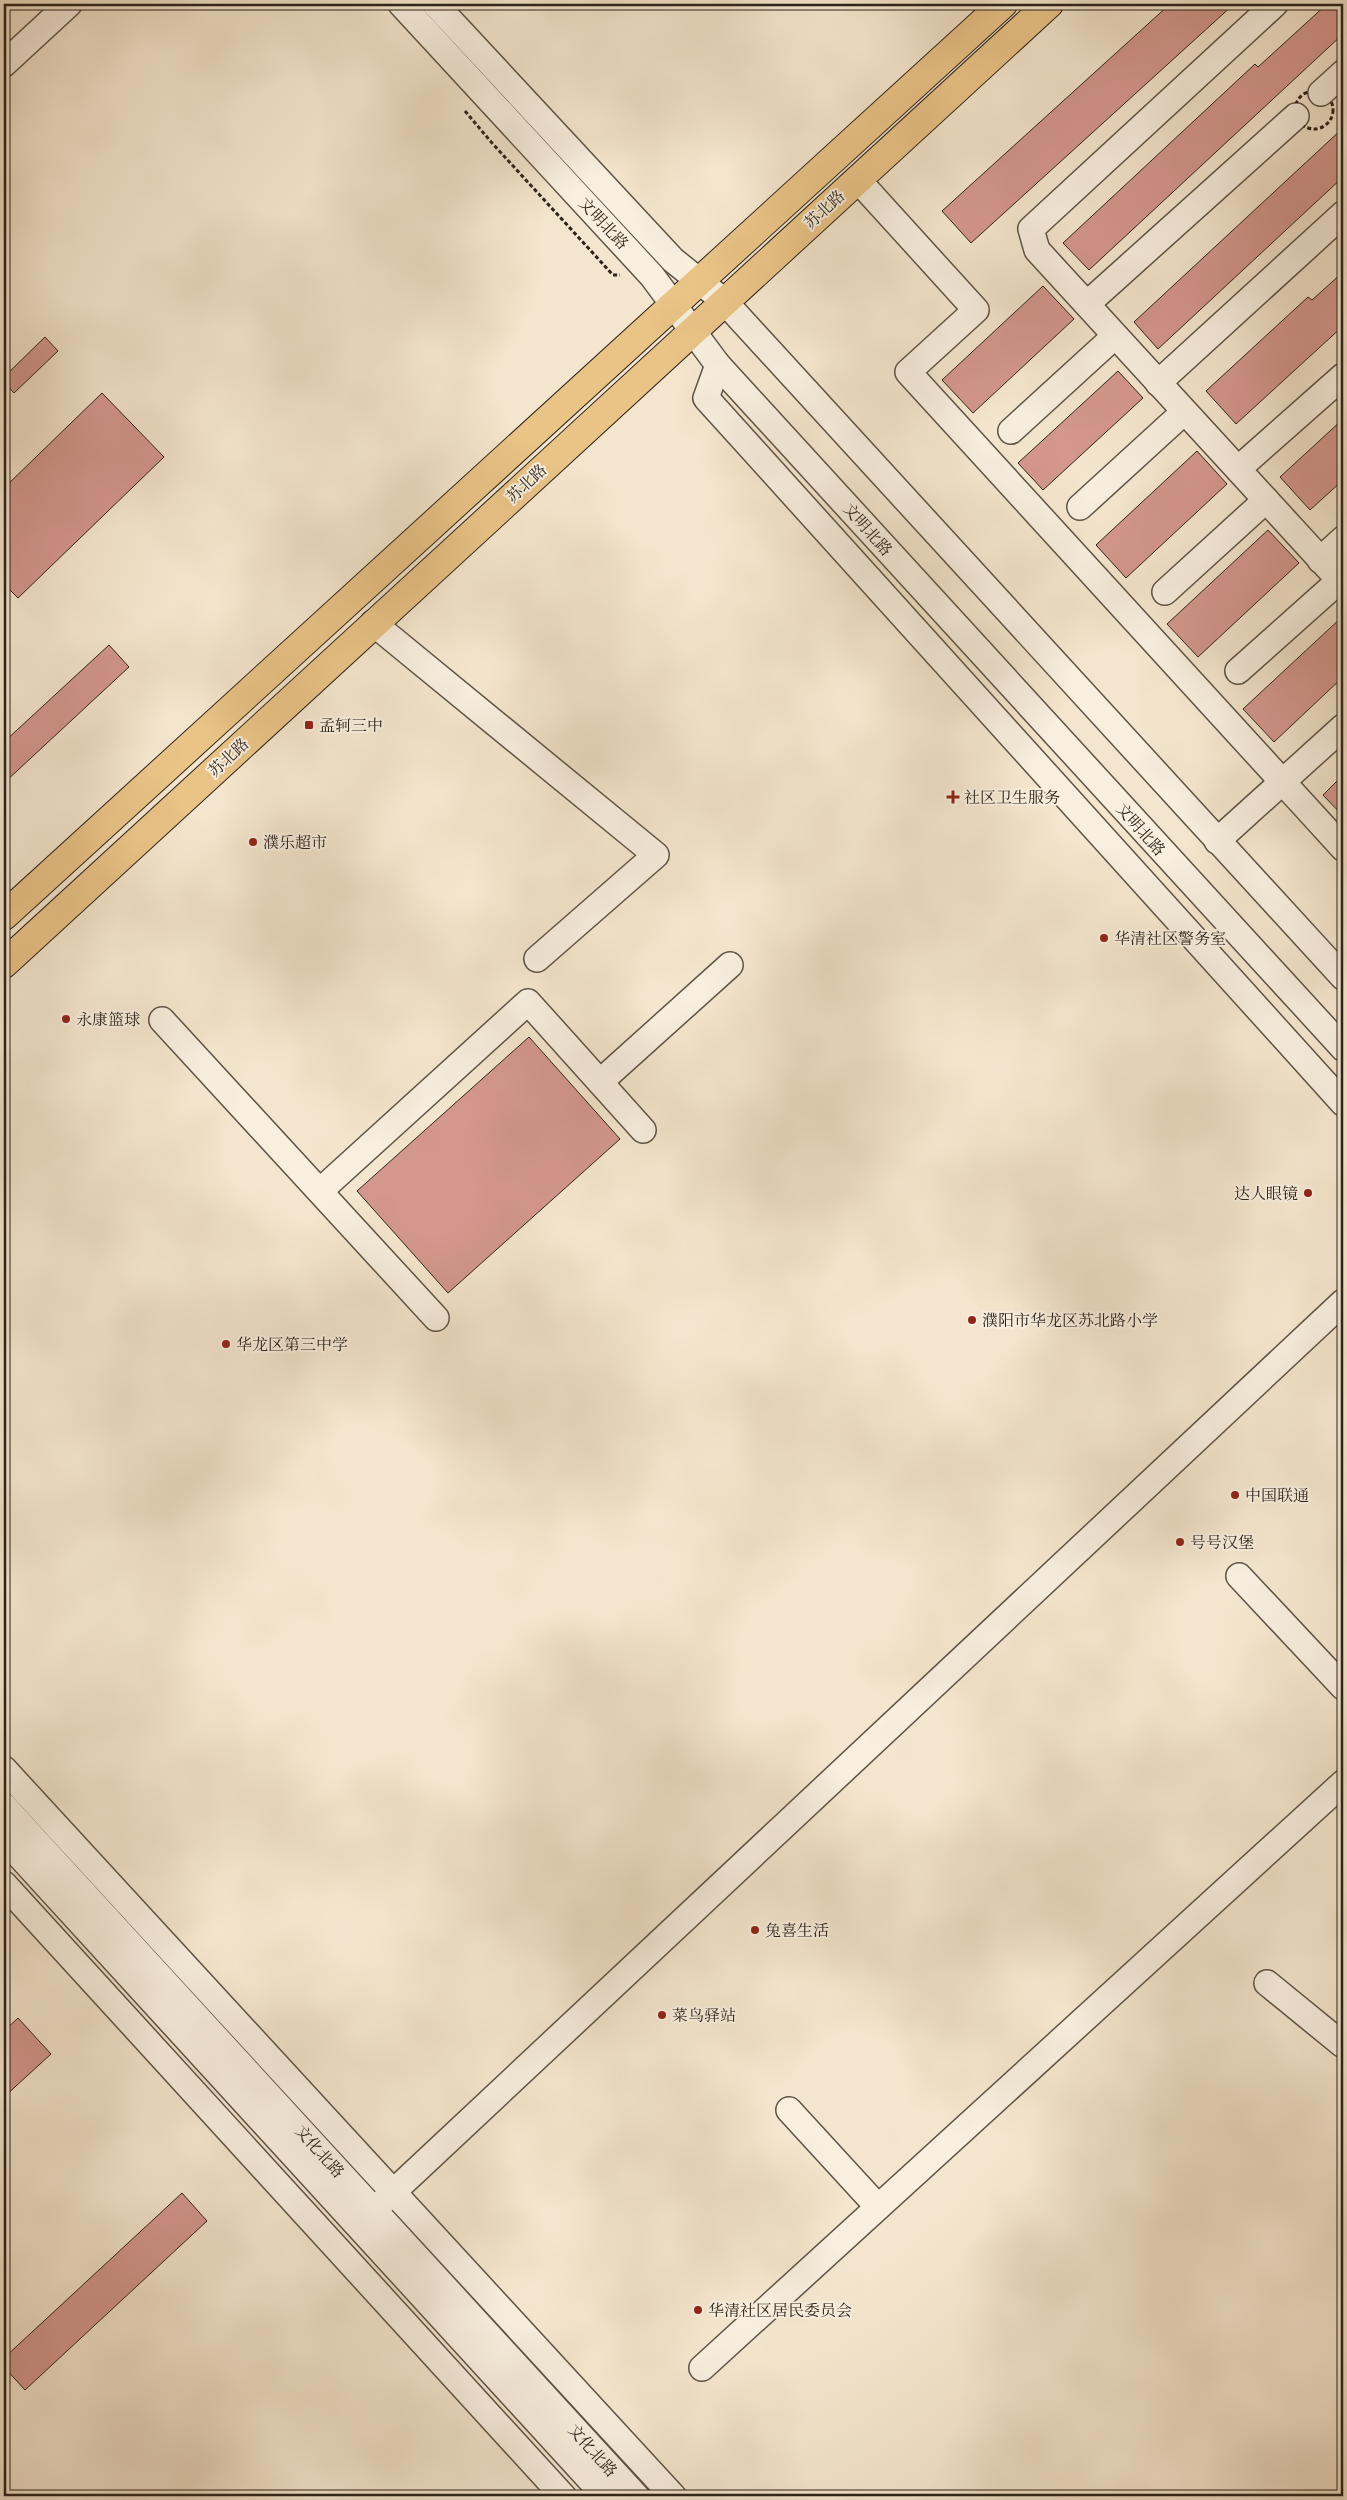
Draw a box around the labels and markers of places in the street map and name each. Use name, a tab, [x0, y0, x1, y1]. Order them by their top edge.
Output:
place label: 孟轲三中	[319, 715, 383, 735]
marker: 孟轲三中	[303, 719, 315, 731]
place label: 社区卫生服务	[964, 787, 1060, 807]
marker: 社区卫生服务	[946, 790, 960, 804]
place label: 濮乐超市	[263, 832, 327, 852]
marker: 濮乐超市	[247, 836, 259, 848]
place label: 华清社区警务室	[1114, 928, 1226, 948]
marker: 华清社区警务室	[1098, 932, 1110, 944]
place label: 永康篮球	[76, 1009, 140, 1029]
marker: 永康篮球	[60, 1013, 72, 1025]
place label: 达人眼镜	[1234, 1183, 1298, 1203]
marker: 达人眼镜	[1302, 1187, 1314, 1199]
place label: 濮阳市华龙区苏北路小学	[982, 1310, 1158, 1330]
marker: 濮阳市华龙区苏北路小学	[966, 1314, 978, 1326]
place label: 华龙区第三中学	[236, 1334, 348, 1354]
marker: 华龙区第三中学	[220, 1338, 232, 1350]
place label: 中国联通	[1245, 1485, 1309, 1505]
marker: 中国联通	[1229, 1489, 1241, 1501]
place label: 号号汉堡	[1190, 1532, 1254, 1552]
marker: 号号汉堡	[1174, 1536, 1186, 1548]
place label: 兔喜生活	[765, 1920, 829, 1940]
marker: 兔喜生活	[749, 1924, 761, 1936]
place label: 菜鸟驿站	[672, 2005, 736, 2025]
marker: 菜鸟驿站	[656, 2009, 668, 2021]
place label: 华清社区居民委员会	[708, 2300, 852, 2320]
marker: 华清社区居民委员会	[692, 2304, 704, 2316]

